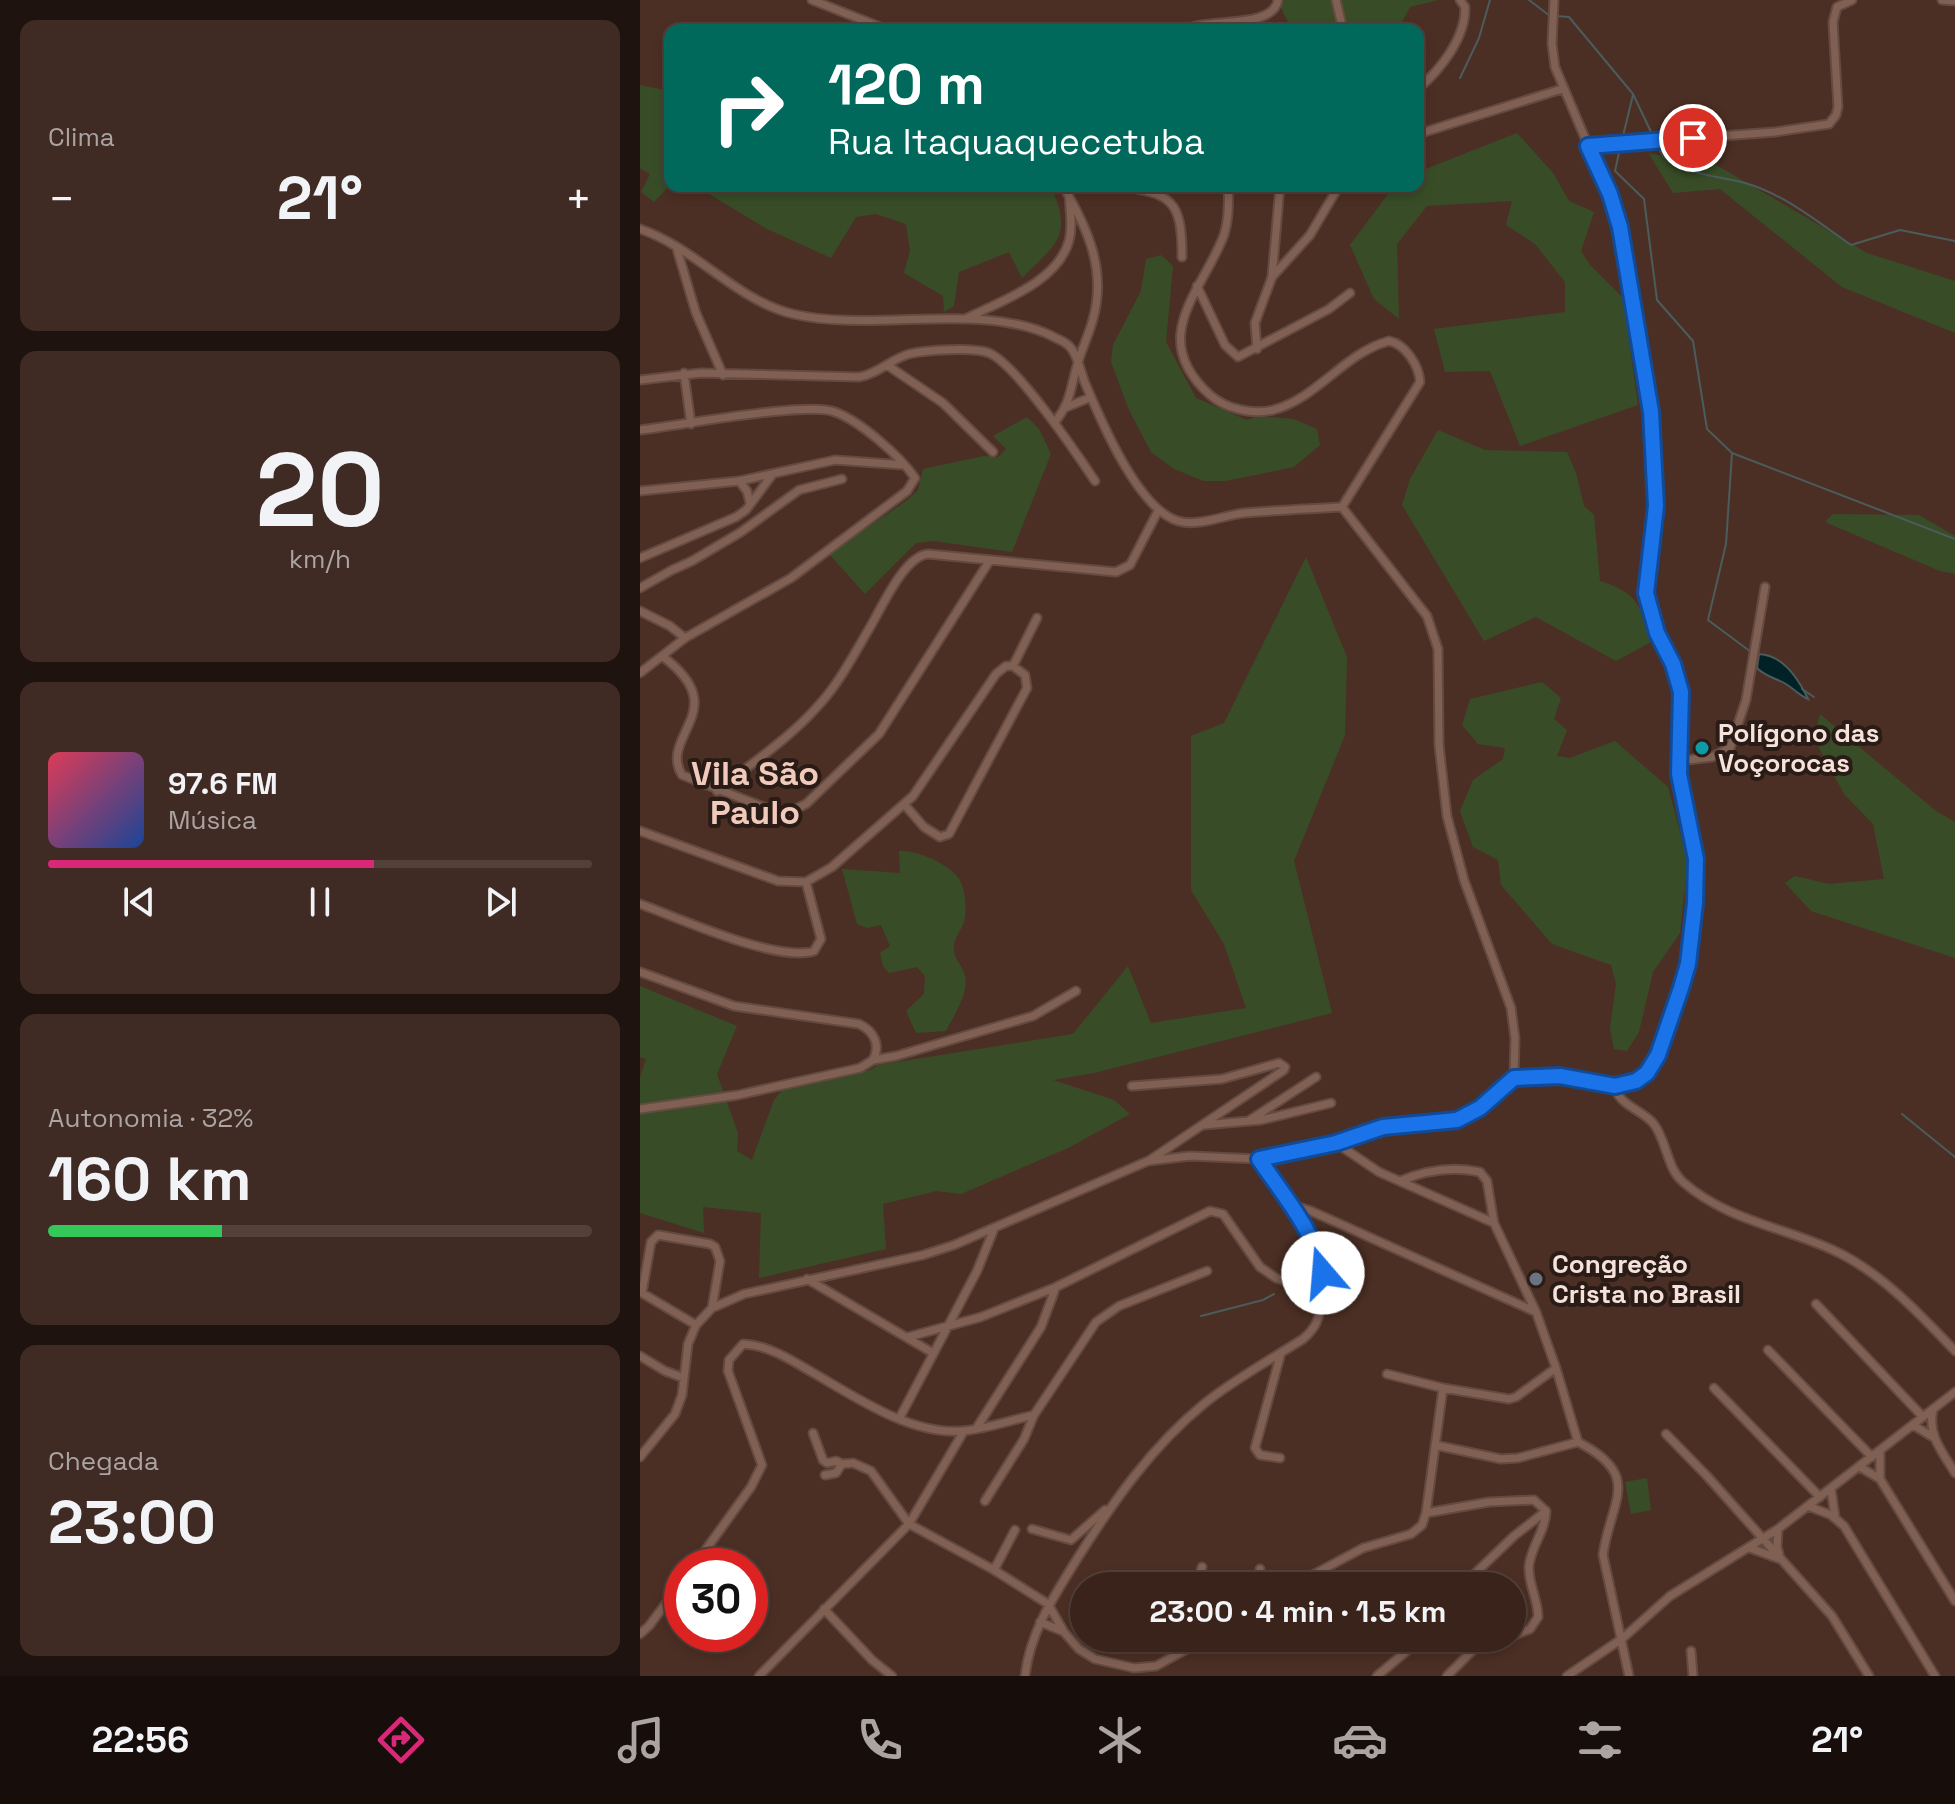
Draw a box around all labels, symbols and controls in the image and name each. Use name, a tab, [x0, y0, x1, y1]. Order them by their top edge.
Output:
text: 120 m	[828, 49, 985, 120]
icon: right	[696, 56, 800, 160]
pin	[1659, 104, 1727, 172]
icon: arrive	[1671, 116, 1715, 160]
text: Rua Itaquaquecetuba	[828, 119, 1205, 165]
text: Clima	[48, 120, 115, 154]
text: 21°	[277, 160, 363, 237]
text: −	[48, 171, 75, 227]
text: +	[565, 171, 592, 227]
text: 20	[255, 424, 385, 556]
text: km/h	[289, 542, 351, 576]
place label: Polígono das Voçorocas	[1718, 716, 1879, 780]
marker: Polígono das Voçorocas	[1693, 739, 1711, 757]
district label: Vila São Paulo	[691, 752, 819, 834]
text: 97.6 FM	[168, 764, 278, 803]
text: Música	[168, 803, 257, 837]
icon: previous	[117, 880, 161, 924]
icon: pause	[298, 880, 342, 924]
icon: next	[479, 880, 523, 924]
text: Autonomia · 32%	[48, 1101, 253, 1135]
text: 160 km	[48, 1141, 251, 1218]
position arrow	[1281, 1231, 1365, 1315]
place label: Congreção Crista no Brasil	[1552, 1247, 1741, 1311]
marker: Congreção Crista no Brasil	[1527, 1270, 1545, 1288]
text: Chegada	[48, 1444, 159, 1478]
text: 23:00	[48, 1484, 216, 1561]
speed limit sign: 30	[664, 1548, 768, 1652]
text: 23:00 · 4 min · 1.5 km	[1150, 1592, 1446, 1631]
icon: directions	[373, 1712, 429, 1768]
icon: music	[613, 1712, 669, 1768]
icon: phone	[852, 1712, 908, 1768]
icon: climate	[1092, 1712, 1148, 1768]
icon: car	[1332, 1712, 1388, 1768]
icon: filters	[1572, 1712, 1628, 1768]
text: 22:56	[92, 1717, 189, 1763]
text: 21°	[1811, 1717, 1863, 1763]

